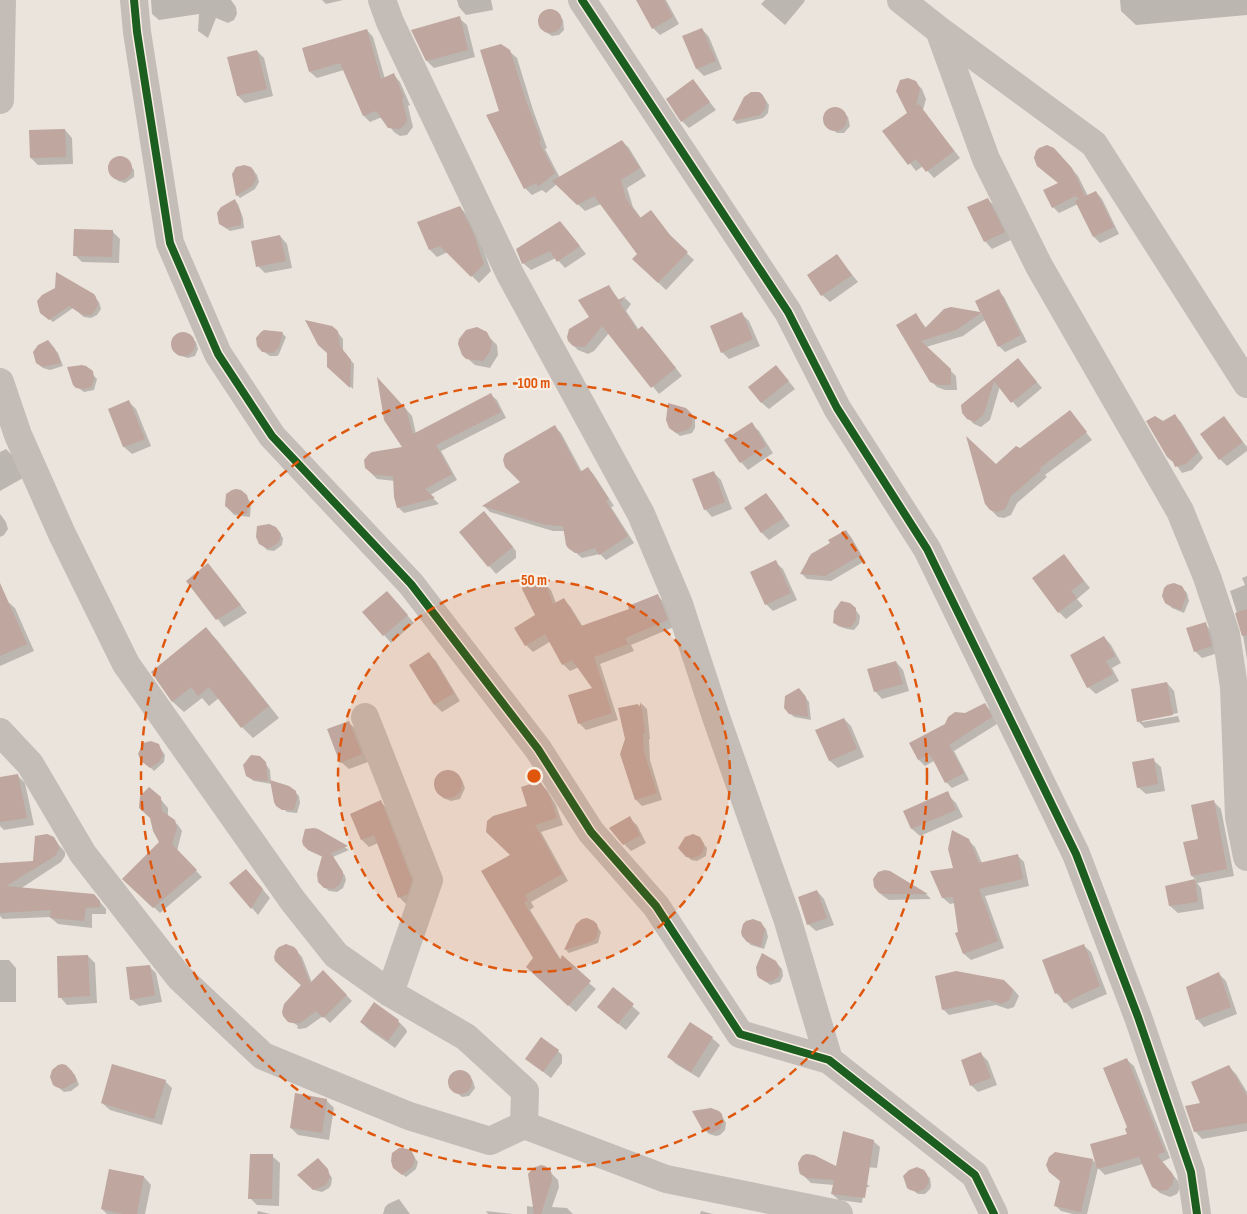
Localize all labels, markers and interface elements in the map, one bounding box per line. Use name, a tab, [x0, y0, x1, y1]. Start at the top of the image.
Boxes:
text: 100 m	[518, 374, 550, 393]
text: 50 m	[521, 571, 547, 590]
centre of rings	[525, 767, 543, 785]

